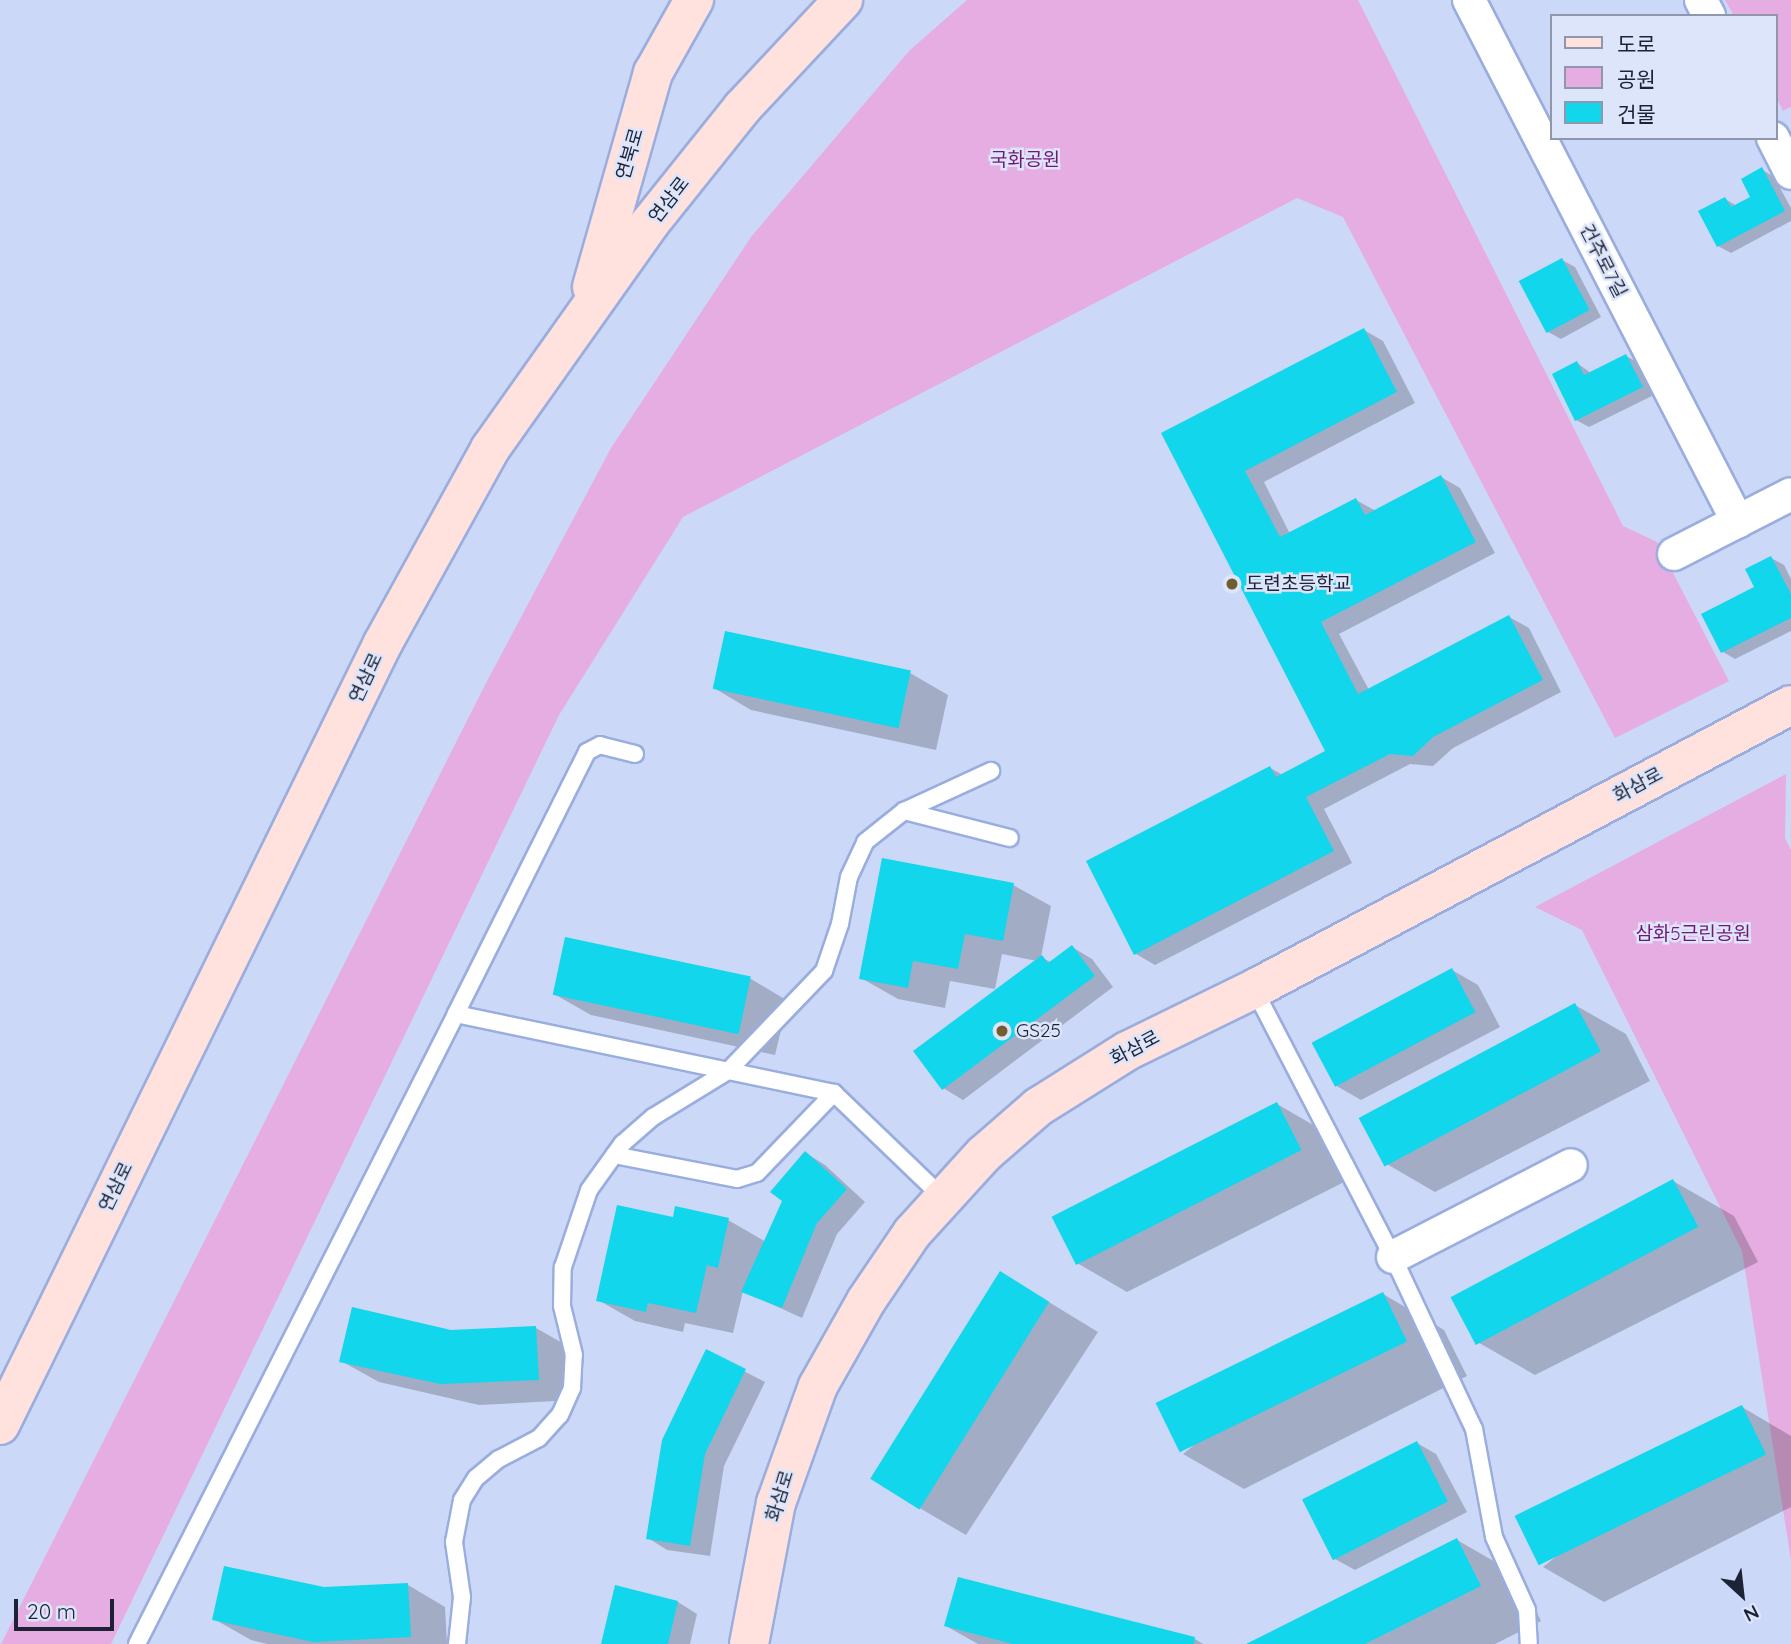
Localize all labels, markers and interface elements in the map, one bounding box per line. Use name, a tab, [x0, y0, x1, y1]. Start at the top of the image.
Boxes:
legend	[1550, 14, 1777, 140]
text: 도로	[1617, 31, 1656, 57]
text: 공원	[1617, 66, 1656, 92]
text: 건물	[1617, 101, 1656, 127]
street label: 연북로	[612, 126, 648, 182]
park label: 국화공원	[990, 149, 1060, 171]
street label: 연삼로	[644, 172, 694, 228]
street label: 건주로7길	[1575, 220, 1631, 302]
place label: 도련초등학교	[1246, 573, 1351, 595]
marker: 도련초등학교	[1224, 576, 1240, 592]
street label: 연삼로	[345, 649, 387, 707]
street label: 화삼로	[1609, 763, 1667, 807]
park label: 삼화5근린공원	[1635, 923, 1751, 945]
place label: GS25	[1016, 1020, 1061, 1042]
marker: GS25	[994, 1023, 1010, 1039]
street label: 화삼로	[1106, 1026, 1164, 1070]
street label: 연삼로	[94, 1158, 138, 1216]
street label: 화삼로	[761, 1468, 799, 1524]
north arrow	[1707, 1560, 1777, 1630]
scale bar	[18, 1584, 117, 1628]
text: 20 m	[27, 1598, 76, 1624]
text: N	[1740, 1600, 1763, 1628]

